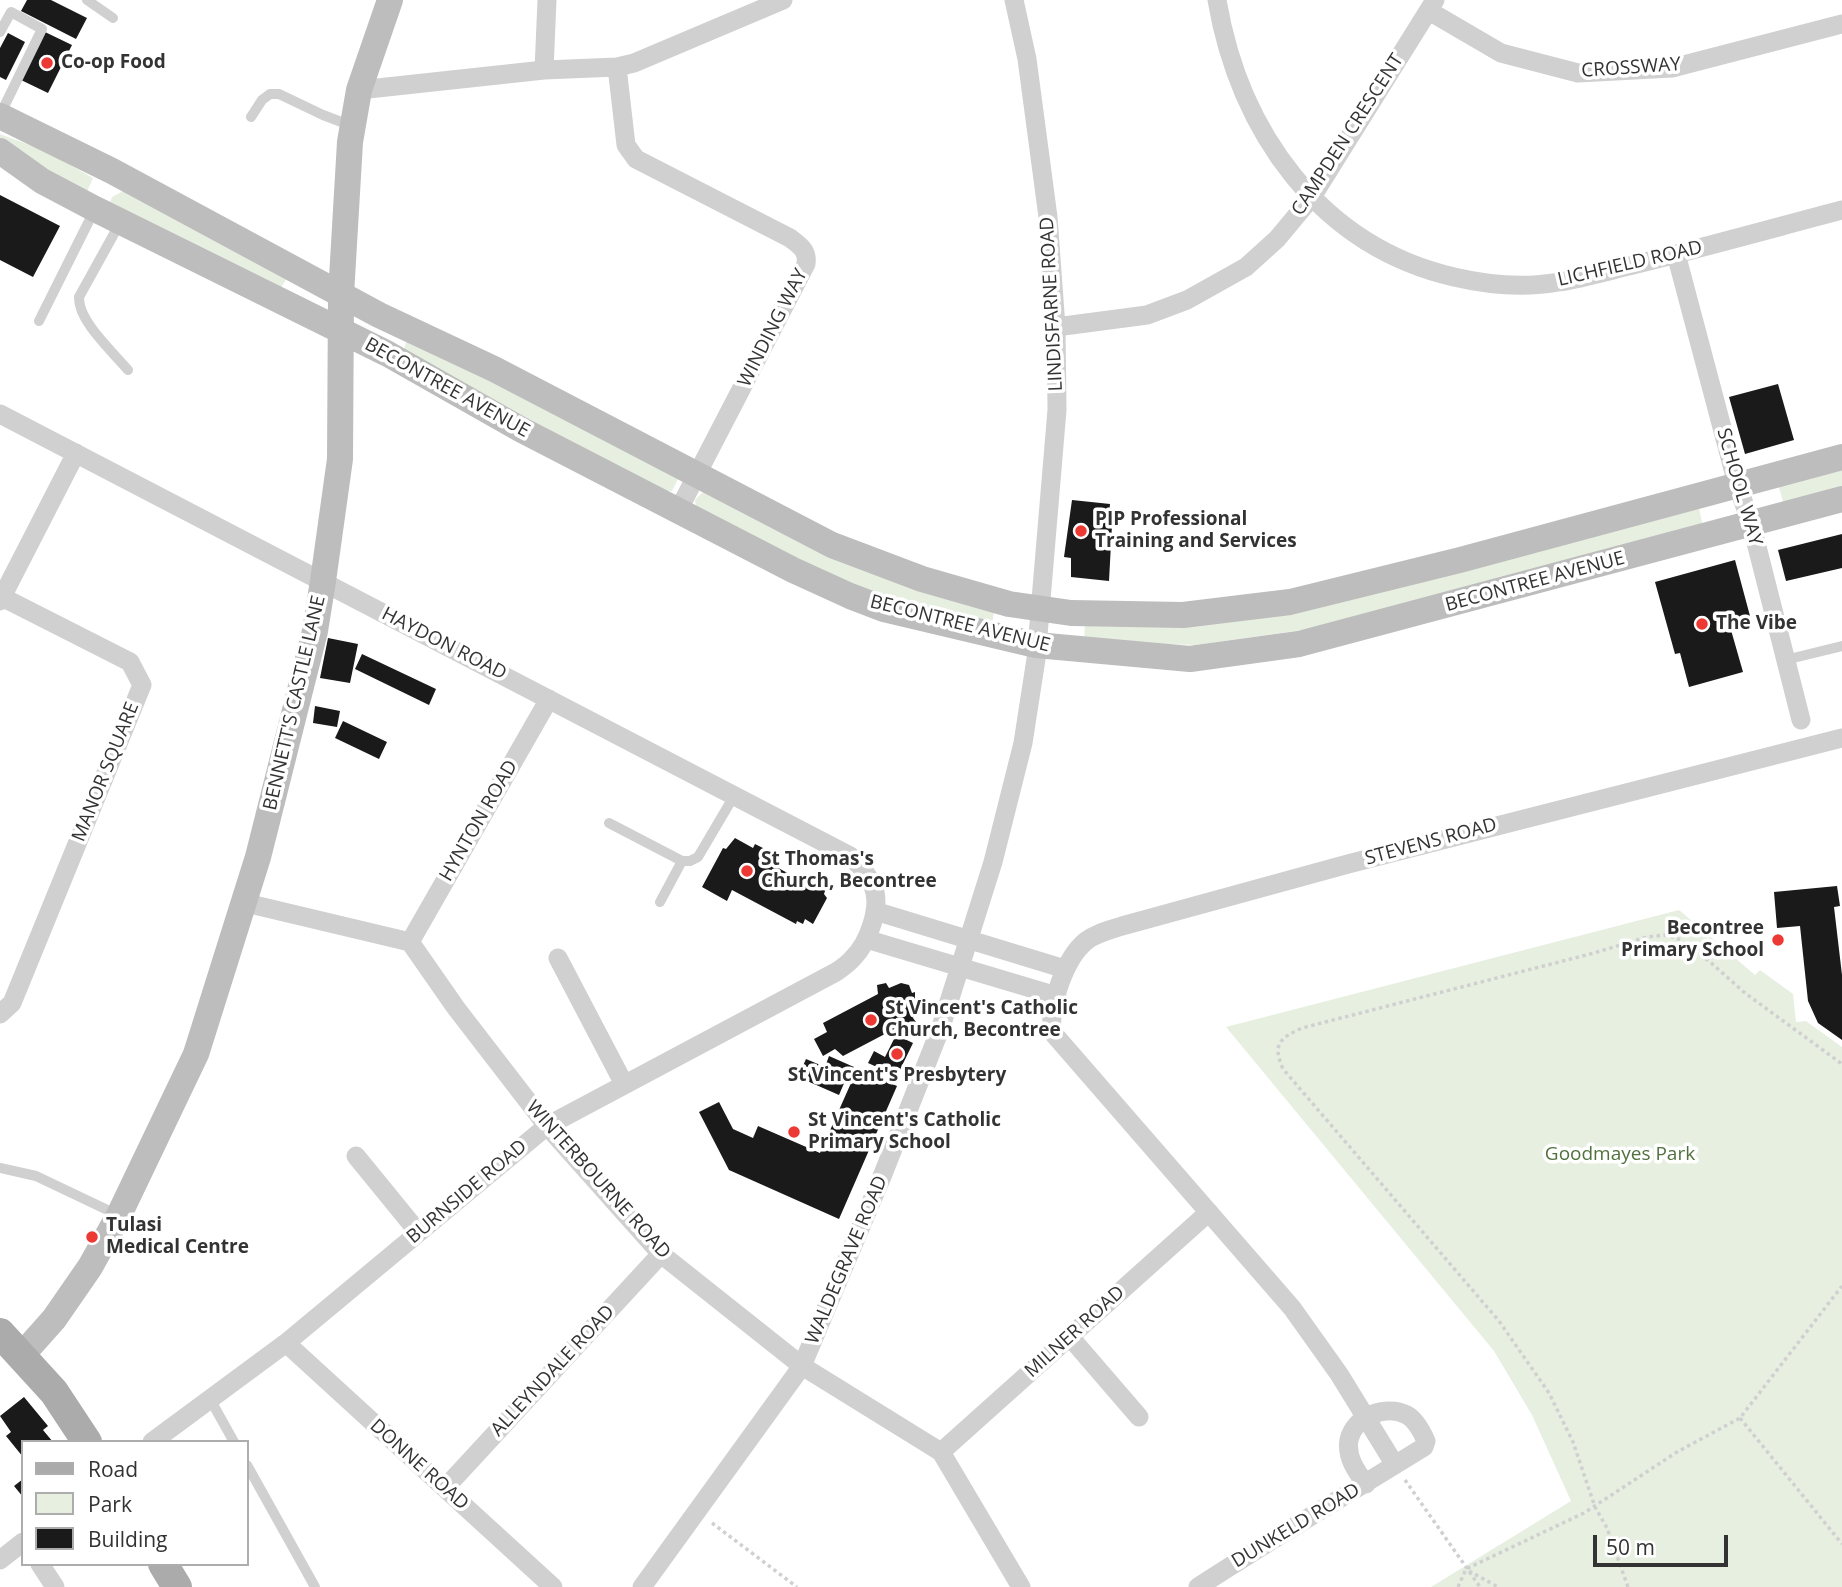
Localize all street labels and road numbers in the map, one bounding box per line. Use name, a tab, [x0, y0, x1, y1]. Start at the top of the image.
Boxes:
street label: CAMPDEN CRESCENT	[1287, 50, 1409, 220]
street label: CROSSWAY	[1581, 53, 1681, 83]
street label: LINDISFARNE ROAD	[1036, 216, 1068, 392]
street label: LICHFIELD ROAD	[1555, 236, 1705, 292]
street label: WINDING WAY	[733, 265, 813, 391]
street label: BECONTREE AVENUE	[361, 333, 533, 443]
street label: SCHOOL WAY	[1711, 426, 1767, 548]
street label: BECONTREE AVENUE	[1443, 547, 1627, 617]
street label: BECONTREE AVENUE	[868, 591, 1052, 657]
street label: BENNETT'S CASTLE LANE	[259, 593, 331, 813]
street label: HAYDON ROAD	[378, 603, 510, 685]
street label: MANOR SQUARE	[68, 699, 144, 845]
street label: HYNTON ROAD	[435, 757, 523, 885]
street label: STEVENS ROAD	[1363, 813, 1499, 871]
street label: WINTERBOURNE ROAD	[521, 1096, 675, 1264]
street label: BURNSIDE ROAD	[402, 1135, 532, 1249]
street label: WALDEGRAVE ROAD	[801, 1172, 893, 1348]
street label: MILNER ROAD	[1021, 1281, 1129, 1383]
street label: ALLEYNDALE ROAD	[486, 1301, 620, 1441]
street label: DONNE ROAD	[365, 1415, 473, 1515]
street label: DUNKELD ROAD	[1228, 1479, 1364, 1573]

